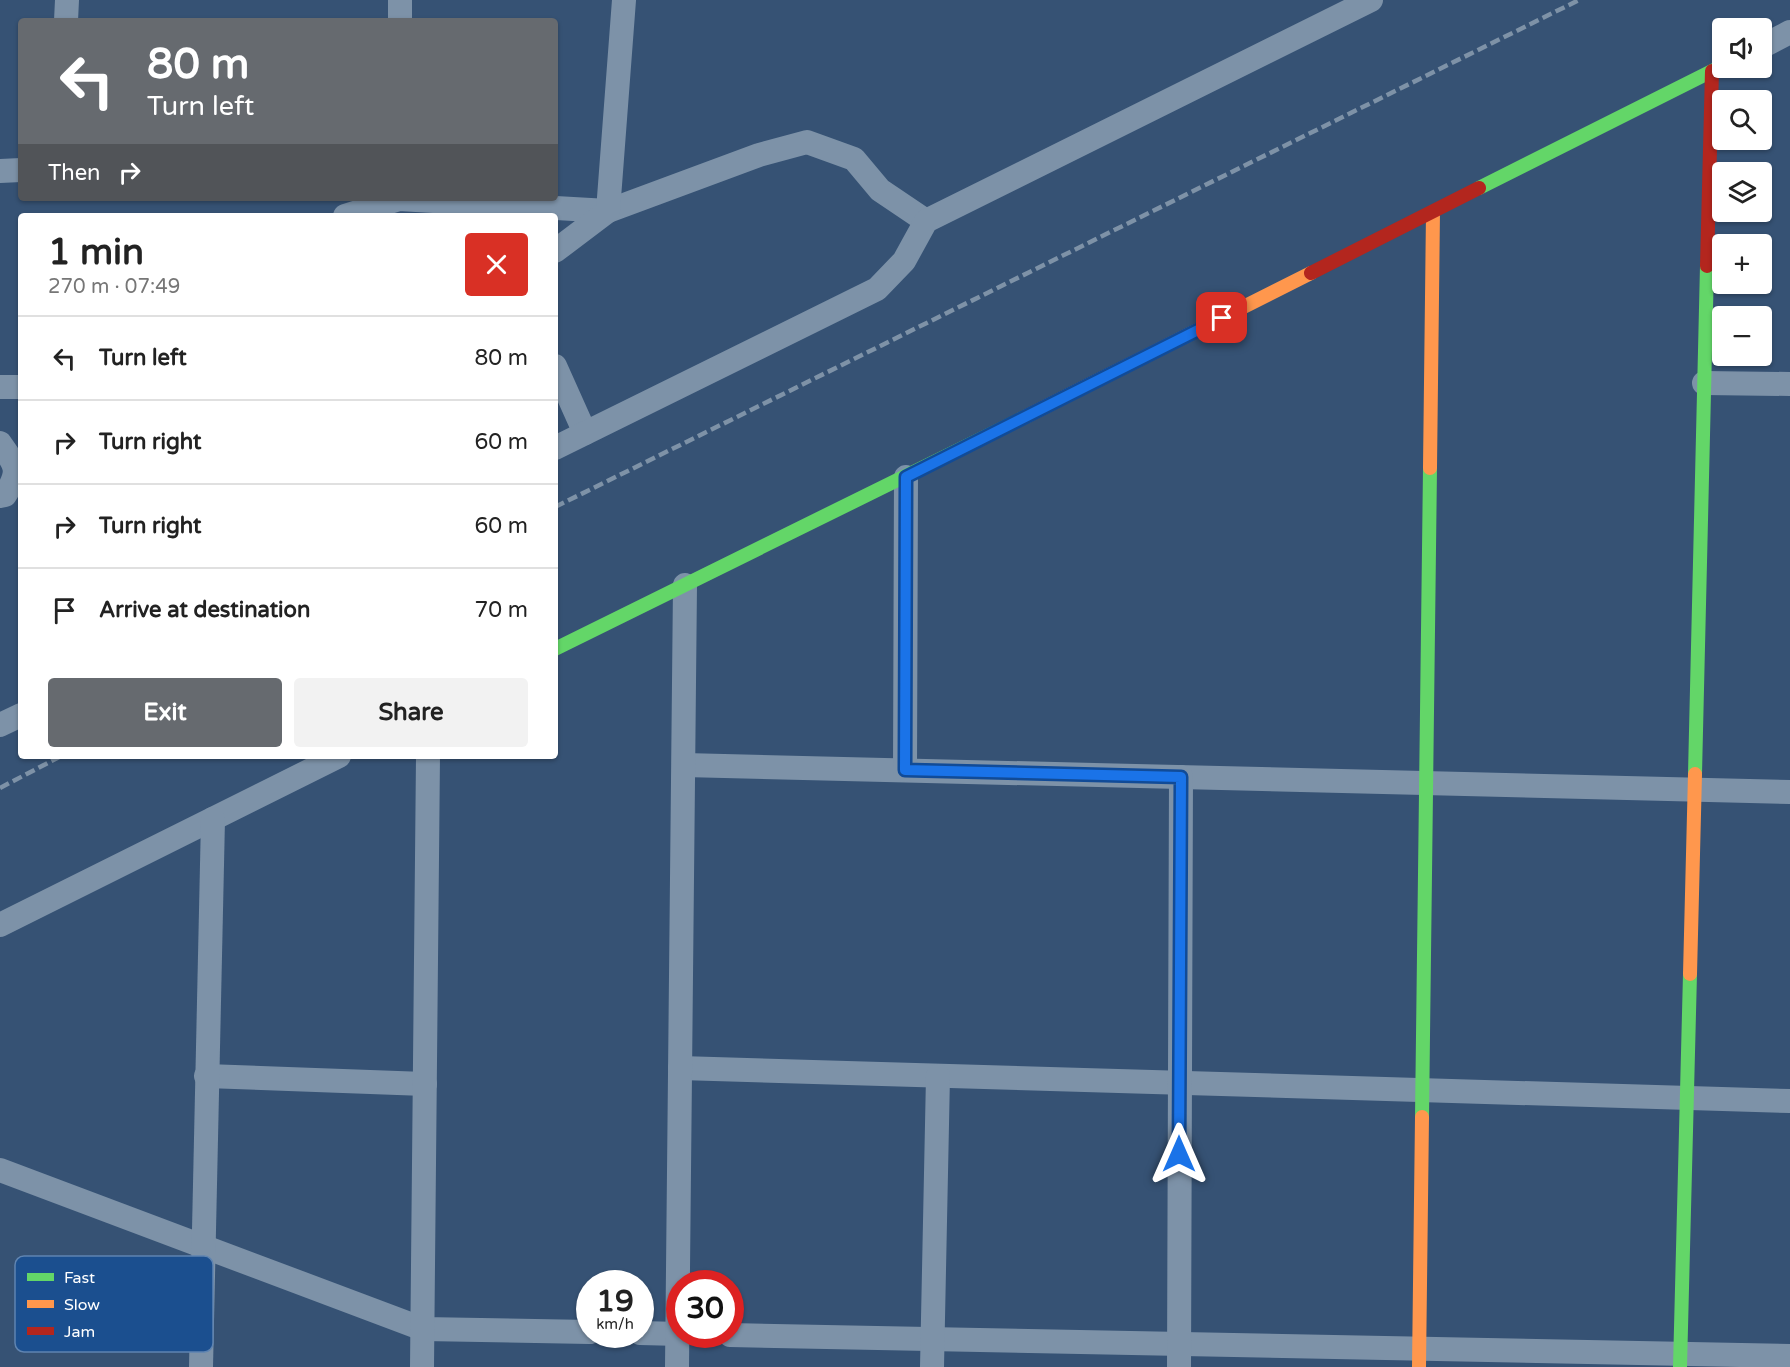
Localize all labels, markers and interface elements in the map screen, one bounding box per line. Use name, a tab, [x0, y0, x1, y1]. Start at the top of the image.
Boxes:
map controls	[1712, 18, 1772, 366]
button: sound	[1712, 18, 1772, 78]
text: 80 m	[147, 39, 249, 90]
icon: left	[48, 42, 126, 120]
text: Turn left	[147, 90, 254, 123]
button: search	[1712, 90, 1772, 150]
icon: right	[113, 156, 146, 189]
text: Then	[48, 160, 101, 186]
button: layers	[1712, 162, 1772, 222]
text: 1 min	[48, 231, 144, 274]
button: close	[465, 233, 528, 296]
button: +	[1712, 234, 1772, 294]
text: 270 m · 07:49	[48, 275, 180, 299]
pin	[1196, 292, 1247, 343]
icon: arrive	[1205, 301, 1238, 334]
button: −	[1712, 306, 1772, 366]
icon: left	[48, 342, 81, 375]
text: Turn left	[99, 345, 187, 371]
text: 80 m	[474, 345, 528, 371]
icon: right	[48, 426, 81, 459]
text: Turn right	[99, 429, 201, 455]
text: 60 m	[474, 429, 528, 455]
icon: right	[48, 510, 81, 543]
text: Turn right	[99, 513, 201, 539]
text: 60 m	[474, 513, 528, 539]
icon: arrive	[48, 594, 81, 627]
text: Arrive at destination	[99, 597, 310, 623]
text: 70 m	[474, 597, 528, 623]
button: Exit	[48, 678, 282, 747]
button: Share	[294, 678, 528, 747]
position arrow	[1147, 1122, 1211, 1186]
legend	[15, 1256, 213, 1352]
text: Fast	[64, 1268, 95, 1288]
speed limit sign: 30	[666, 1270, 744, 1348]
text: 19	[596, 1283, 634, 1320]
text: Slow	[64, 1295, 100, 1315]
text: km/h	[596, 1315, 634, 1333]
text: Jam	[64, 1322, 95, 1342]

